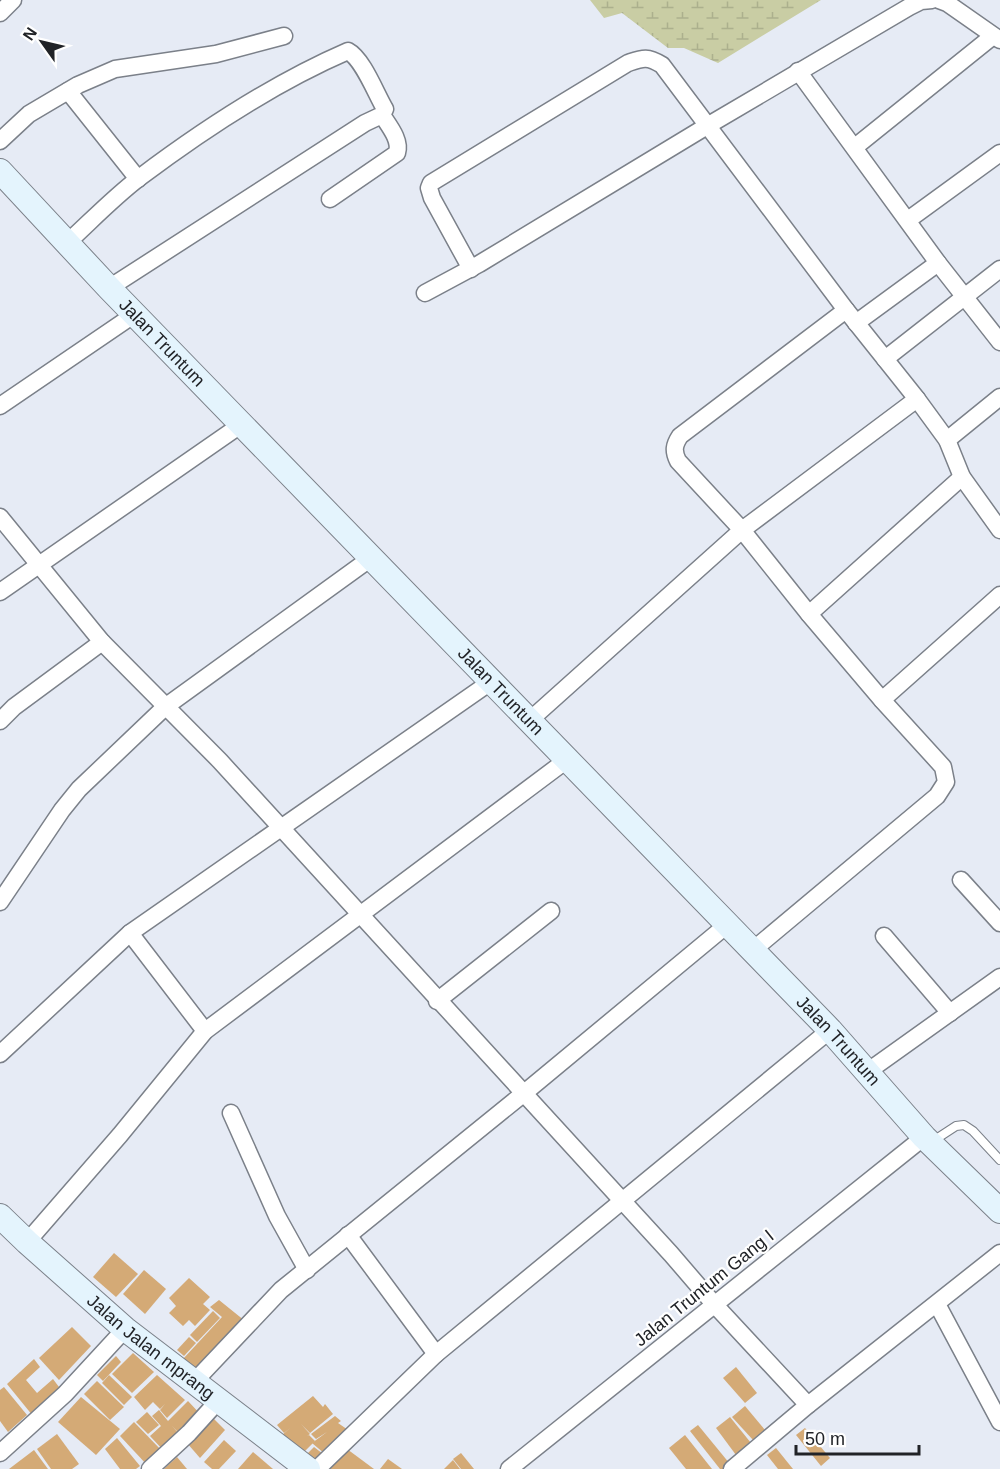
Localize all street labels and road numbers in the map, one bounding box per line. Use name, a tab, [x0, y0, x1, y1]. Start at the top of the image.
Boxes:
street label: Jalan Truntum	[115, 295, 209, 390]
street label: Jalan Truntum	[454, 643, 548, 739]
street label: Jalan Truntum	[792, 992, 884, 1090]
street label: Jalan Truntum Gang I	[630, 1226, 778, 1350]
street label: Jalan Jalan mprang	[83, 1290, 218, 1404]

